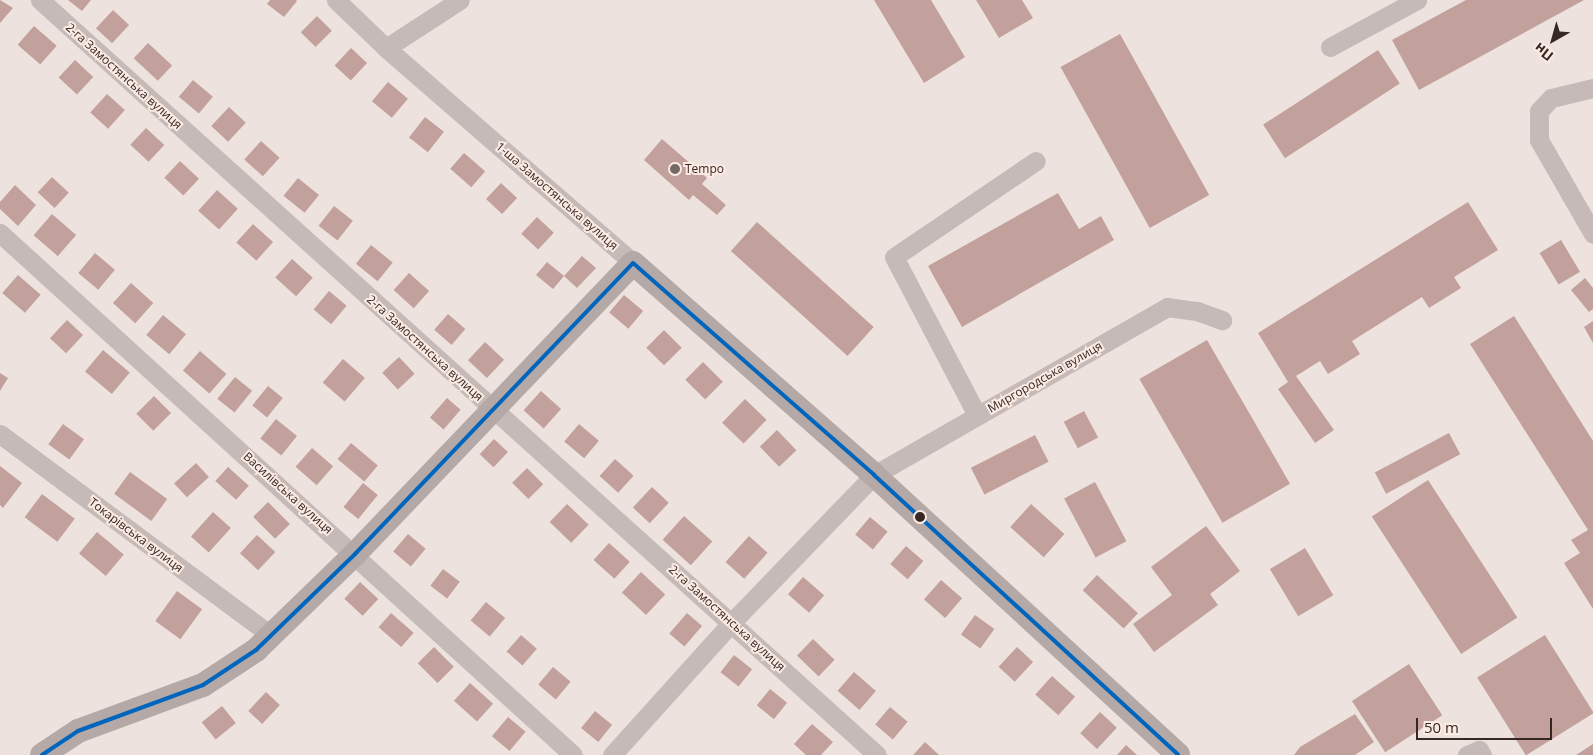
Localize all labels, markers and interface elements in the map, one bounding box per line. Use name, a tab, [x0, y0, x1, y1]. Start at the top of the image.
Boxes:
north arrow	[1528, 15, 1578, 65]
street label: 2-га Замостянська вулиця	[63, 20, 185, 132]
text: Пн	[1530, 39, 1557, 66]
street label: 1-ша Замостянська вулиця	[493, 139, 621, 253]
place label: Tempo	[685, 162, 724, 176]
marker: Tempo	[669, 163, 681, 175]
street label: 2-га Замостянська вулиця	[364, 292, 486, 404]
street label: Миргородська вулиця	[985, 338, 1105, 416]
street label: Василівська вулиця	[240, 449, 336, 537]
street label: Токарівська вулиця	[86, 495, 186, 575]
unlabelled marker	[915, 512, 925, 522]
street label: 2-га Замостянська вулиця	[666, 562, 788, 674]
scale bar	[1418, 708, 1554, 740]
text: 50 m	[1424, 717, 1459, 737]

